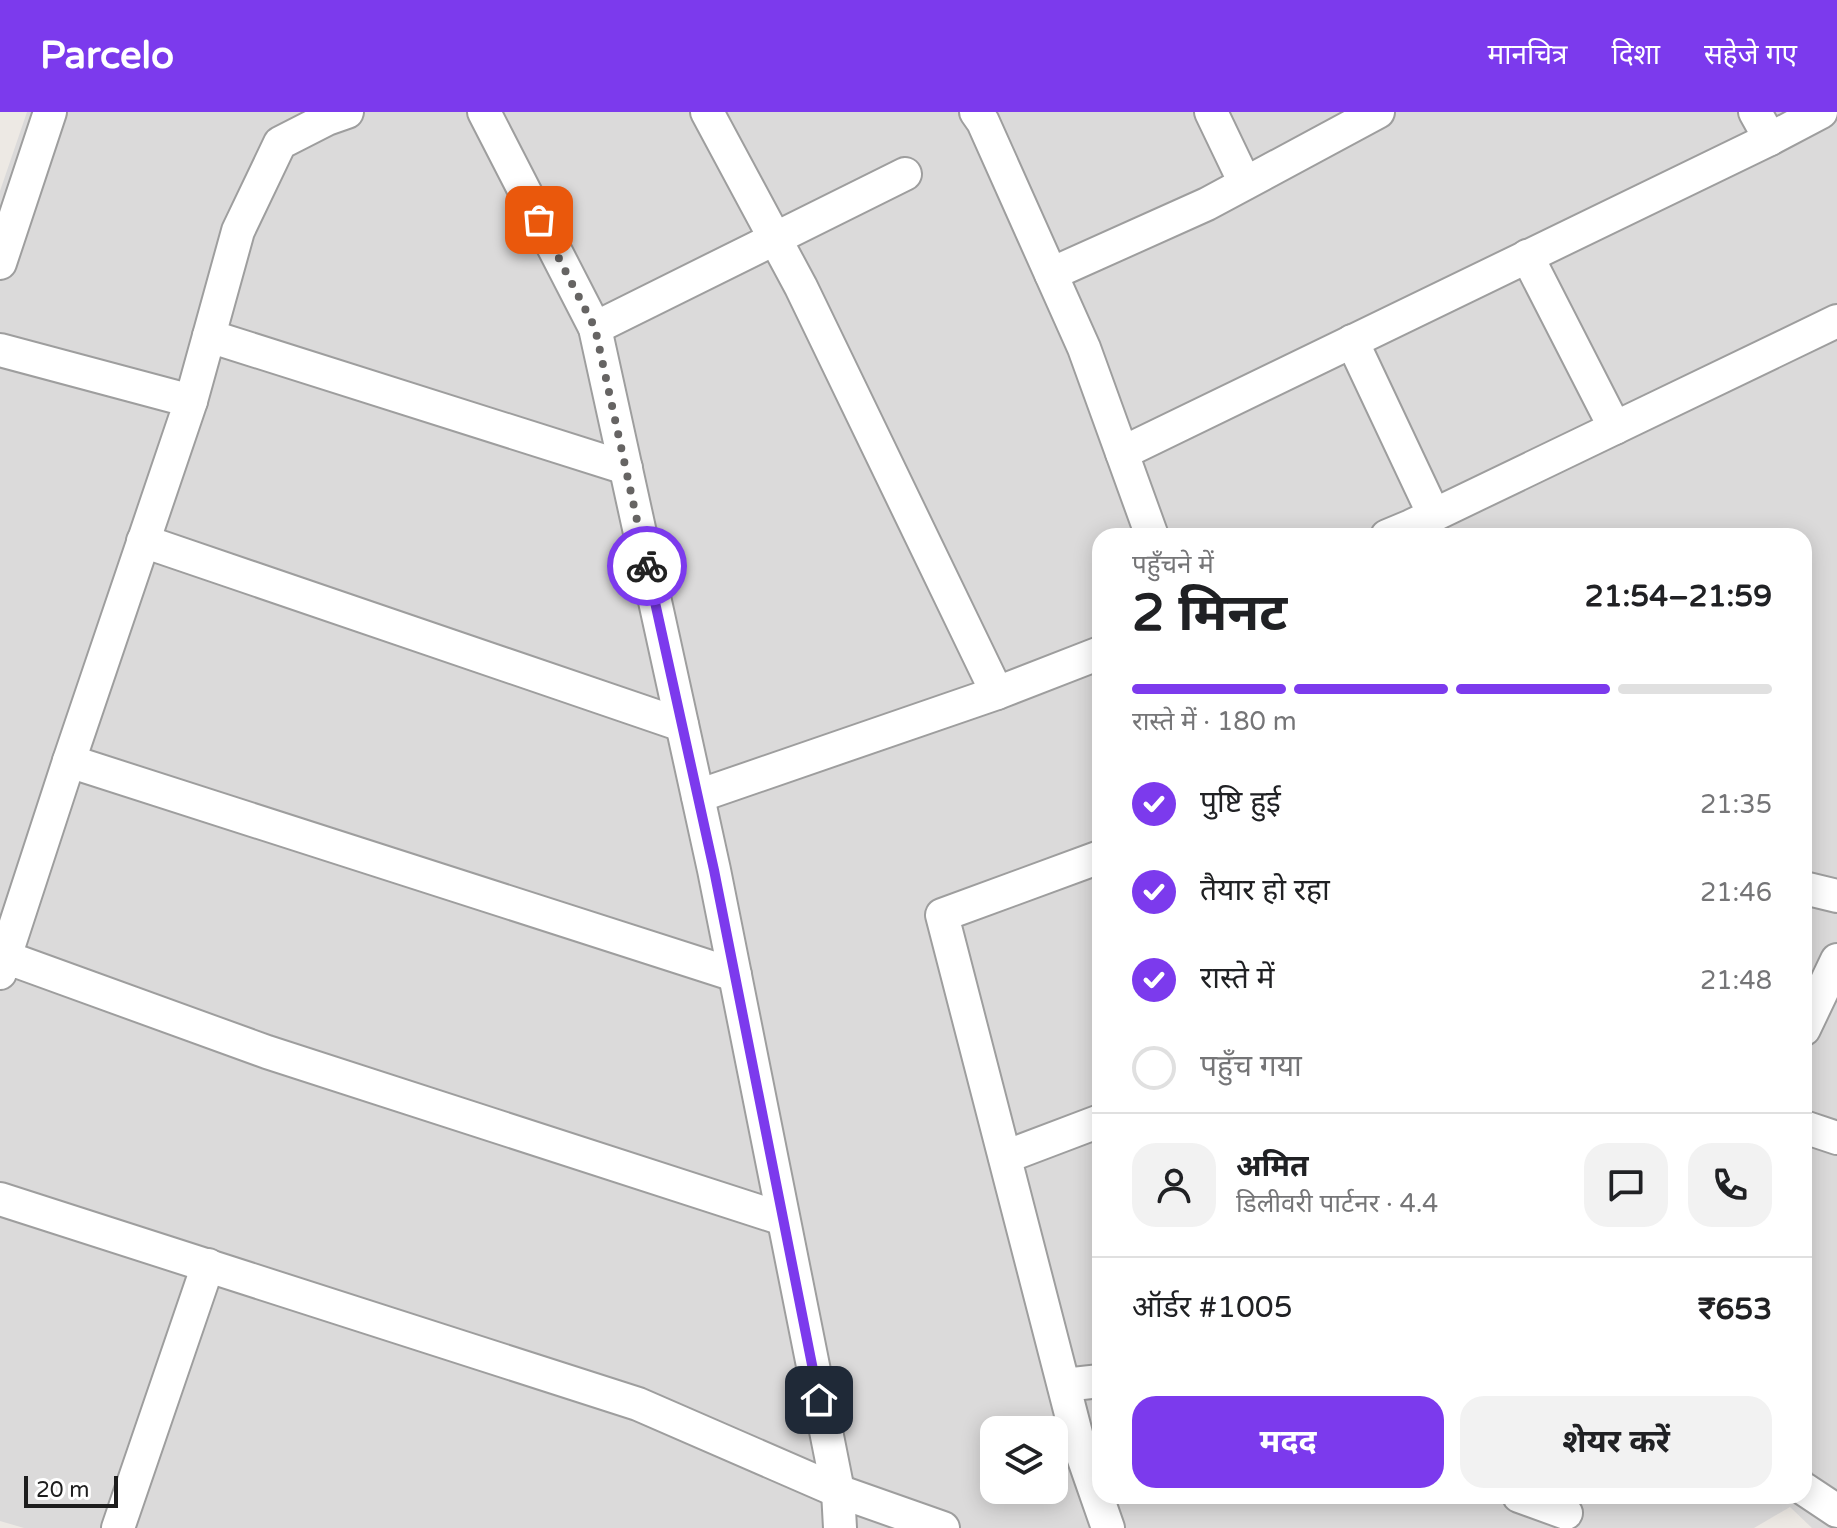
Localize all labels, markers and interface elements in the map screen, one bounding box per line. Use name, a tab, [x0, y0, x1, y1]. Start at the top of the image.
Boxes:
text: Parcelo	[40, 33, 174, 79]
text: मानचित्र	[1487, 38, 1567, 72]
text: दिशा	[1611, 38, 1660, 72]
text: सहेजे गए	[1704, 38, 1797, 72]
pin	[505, 186, 573, 254]
icon: bag	[517, 198, 561, 242]
courier	[607, 526, 687, 606]
icon: bike	[625, 544, 669, 588]
text: पहुँचने में	[1132, 549, 1214, 580]
text: 21:54–21:59	[1585, 578, 1772, 615]
text: 2 मिनट	[1132, 582, 1287, 645]
text: रास्ते में · 180 m	[1132, 706, 1297, 737]
icon: check	[1132, 782, 1176, 826]
text: पुष्टि हुई	[1200, 784, 1281, 821]
text: 21:35	[1700, 789, 1772, 820]
icon: check	[1132, 870, 1176, 914]
text: तैयार हो रहा	[1200, 872, 1330, 909]
text: 21:46	[1700, 877, 1772, 908]
icon: check	[1132, 958, 1176, 1002]
text: रास्ते में	[1200, 960, 1275, 997]
text: 21:48	[1700, 965, 1772, 996]
text: पहुँच गया	[1200, 1048, 1302, 1085]
button: person	[1132, 1143, 1216, 1227]
button: chat	[1584, 1143, 1668, 1227]
button: phone	[1688, 1143, 1772, 1227]
text: अमित	[1236, 1148, 1309, 1185]
text: डिलीवरी पार्टनर · 4.4	[1236, 1188, 1438, 1219]
text: ऑर्डर #1005	[1132, 1289, 1293, 1326]
text: ₹653	[1698, 1291, 1772, 1328]
pin	[785, 1366, 853, 1434]
icon: home	[797, 1378, 841, 1422]
button: मदद	[1132, 1396, 1444, 1488]
button: शेयर करें	[1460, 1396, 1772, 1488]
map controls	[980, 1416, 1068, 1504]
button: layers	[980, 1416, 1068, 1504]
scale bar	[24, 1472, 118, 1508]
text: 20 m	[36, 1477, 90, 1503]

